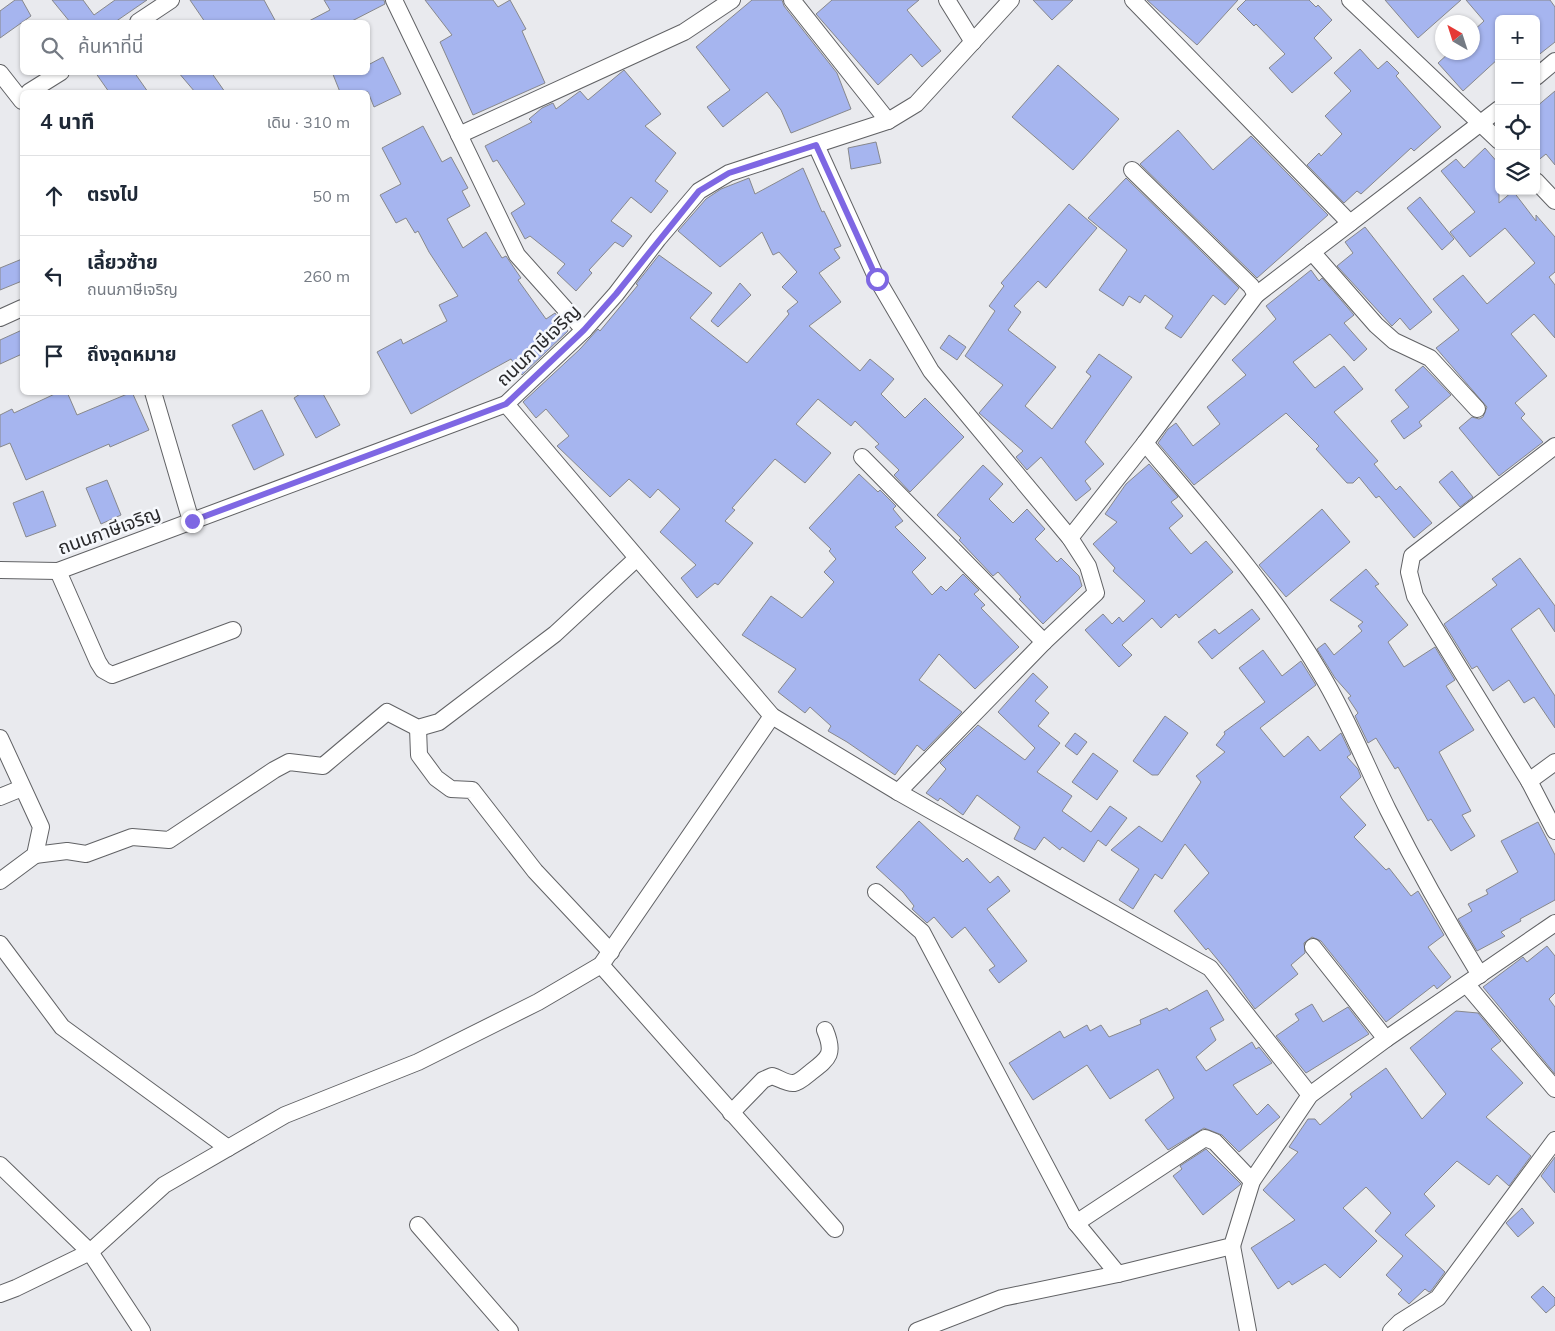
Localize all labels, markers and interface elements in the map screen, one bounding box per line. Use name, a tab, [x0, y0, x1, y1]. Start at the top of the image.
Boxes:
north arrow	[1435, 15, 1480, 60]
map controls	[1495, 15, 1540, 195]
button: +	[1495, 15, 1540, 60]
search box	[20, 20, 370, 75]
icon: search	[38, 34, 66, 62]
text: ค้นหาที่นี่	[78, 34, 143, 58]
button: −	[1495, 60, 1540, 105]
button: locate	[1495, 105, 1540, 150]
text: 4 นาที	[40, 108, 95, 134]
text: เดิน · 310 m	[267, 112, 350, 132]
button: layers	[1495, 150, 1540, 195]
icon: ahead	[40, 182, 68, 210]
text: ตรงไป	[87, 182, 139, 206]
text: 50 m	[313, 186, 350, 206]
text: เลี้ยวซ้าย	[87, 250, 158, 274]
icon: left	[40, 262, 68, 290]
text: 260 m	[303, 266, 350, 286]
route start	[866, 268, 889, 291]
text: ถนนภาษีเจริญ	[87, 279, 178, 299]
street label: ถนนภาษีเจริญ	[491, 299, 585, 391]
icon: arrive	[40, 342, 68, 370]
text: ถึงจุดหมาย	[87, 342, 177, 366]
street label: ถนนภาษีเจริญ	[54, 500, 164, 560]
route end	[181, 510, 204, 533]

